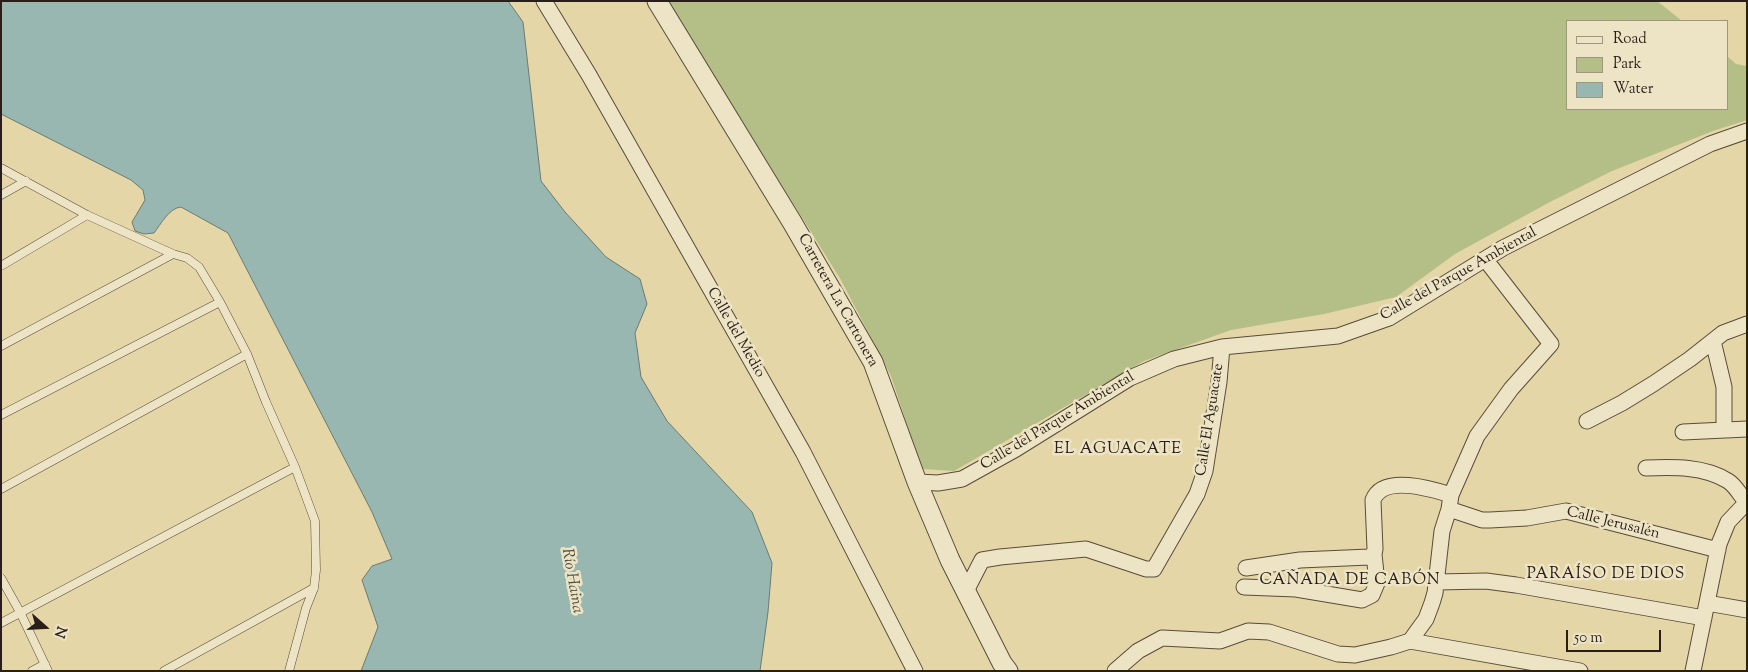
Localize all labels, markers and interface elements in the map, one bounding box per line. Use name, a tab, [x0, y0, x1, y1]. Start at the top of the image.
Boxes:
legend	[1566, 20, 1728, 110]
text: Road	[1613, 29, 1647, 50]
text: Park	[1613, 54, 1642, 75]
text: Water	[1613, 79, 1653, 100]
street label: Calle del Parque Ambiental	[1378, 224, 1540, 326]
street label: Carretera La Cartonera	[793, 231, 881, 371]
street label: Calle del Medio	[702, 285, 768, 381]
street label: Calle El Aguacate	[1193, 362, 1229, 478]
street label: Calle del Parque Ambiental	[978, 369, 1138, 475]
district label: EL AGUACATE	[1053, 440, 1183, 460]
street label: Calle Jerusalén	[1564, 504, 1662, 544]
water label: Río Haina	[556, 547, 586, 615]
district label: PARAÍSO DE DIOS	[1525, 565, 1687, 585]
district label: CAÑADA DE CABÓN	[1258, 571, 1442, 591]
north arrow	[20, 602, 70, 652]
scale bar	[1568, 620, 1663, 652]
text: N	[48, 623, 70, 640]
text: 50 m	[1574, 628, 1603, 649]

